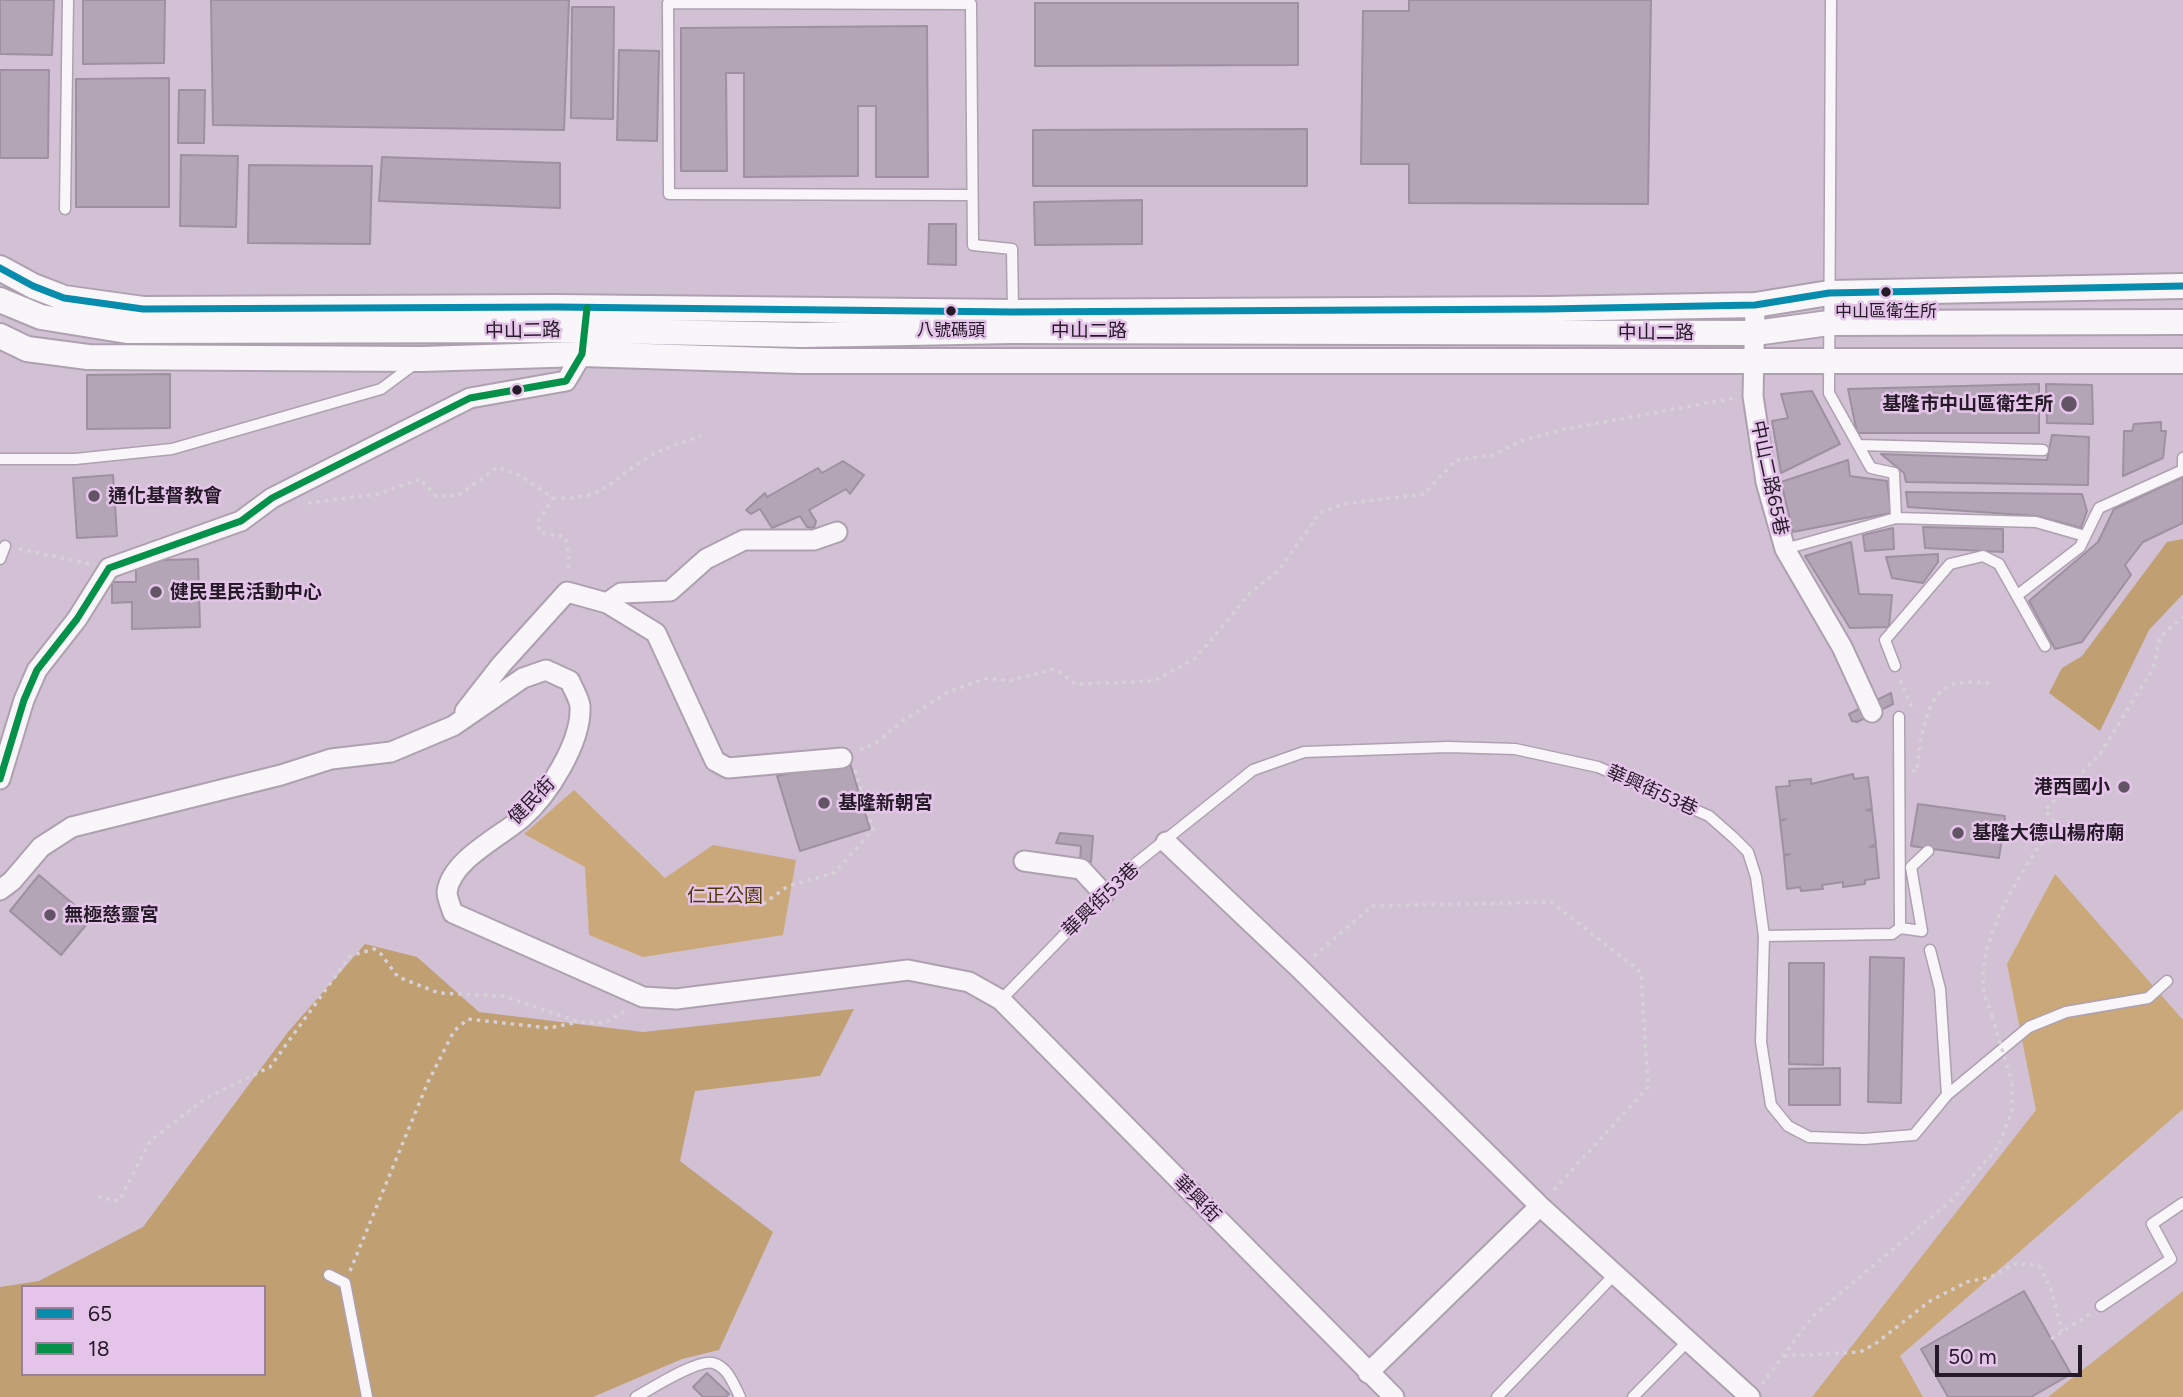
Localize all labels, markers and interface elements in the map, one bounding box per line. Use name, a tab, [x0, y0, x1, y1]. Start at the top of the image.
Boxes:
marker: 中山區衛生所	[1879, 285, 1893, 299]
place label: 中山區衛生所	[1835, 302, 1937, 322]
marker: 八號碼頭	[944, 304, 958, 318]
street label: 中山二路	[485, 319, 561, 343]
street label: 中山二路	[1051, 320, 1127, 342]
place label: 八號碼頭	[917, 321, 985, 341]
street label: 中山二路	[1618, 322, 1694, 344]
unlabelled marker	[510, 383, 524, 397]
place label: 基隆市中山區衛生所	[1882, 393, 2053, 415]
marker: 基隆市中山區衛生所	[2059, 394, 2079, 414]
street label: 中山二路65巷	[1746, 419, 1792, 537]
place label: 通化基督教會	[108, 485, 222, 507]
marker: 通化基督教會	[86, 488, 102, 504]
place label: 健民里民活動中心	[170, 581, 322, 603]
marker: 健民里民活動中心	[148, 584, 164, 600]
street label: 華興街53巷	[1603, 761, 1701, 821]
street label: 健民街	[504, 773, 560, 829]
place label: 港西國小	[2034, 776, 2110, 798]
marker: 港西國小	[2116, 779, 2132, 795]
place label: 基隆新朝宮	[838, 792, 933, 814]
marker: 基隆新朝宮	[816, 795, 832, 811]
place label: 基隆大德山楊府廟	[1972, 822, 2124, 844]
marker: 基隆大德山楊府廟	[1950, 825, 1966, 841]
street label: 華興街53巷	[1058, 858, 1144, 942]
park label: 仁正公園	[687, 885, 763, 907]
place label: 無極慈靈宮	[64, 904, 159, 926]
marker: 無極慈靈宮	[42, 907, 58, 923]
street label: 華興街	[1169, 1171, 1225, 1227]
legend	[21, 1285, 266, 1376]
text: 65	[88, 1301, 112, 1326]
scale bar	[1938, 1330, 2085, 1374]
text: 18	[88, 1336, 110, 1361]
text: 50 m	[1948, 1344, 1997, 1369]

